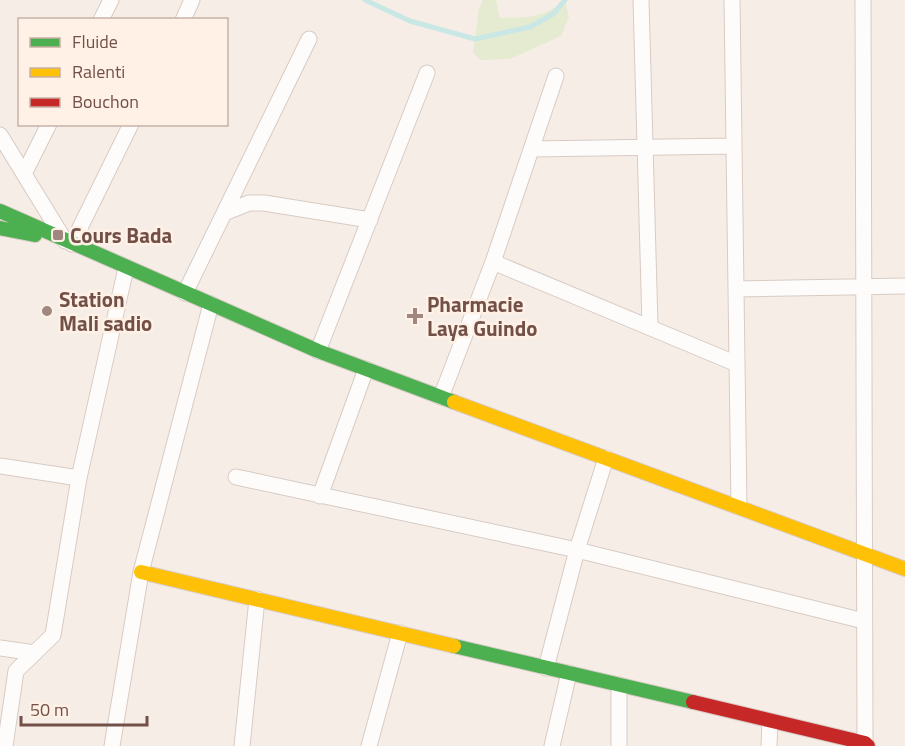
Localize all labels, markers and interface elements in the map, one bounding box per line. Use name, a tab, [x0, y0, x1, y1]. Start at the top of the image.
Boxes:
legend	[18, 18, 228, 126]
text: Fluide	[72, 28, 118, 55]
text: Ralenti	[72, 58, 125, 85]
text: Bouchon	[72, 88, 139, 115]
place label: Cours Bada	[70, 219, 172, 251]
marker: Cours Bada	[51, 228, 65, 242]
place label: Station Mali sadio	[59, 283, 152, 339]
place label: Pharmacie Laya Guindo	[427, 288, 537, 344]
marker: Station Mali sadio	[40, 304, 54, 318]
marker: Pharmacie Laya Guindo	[408, 309, 422, 323]
scale bar	[21, 689, 147, 727]
text: 50 m	[30, 696, 69, 723]

